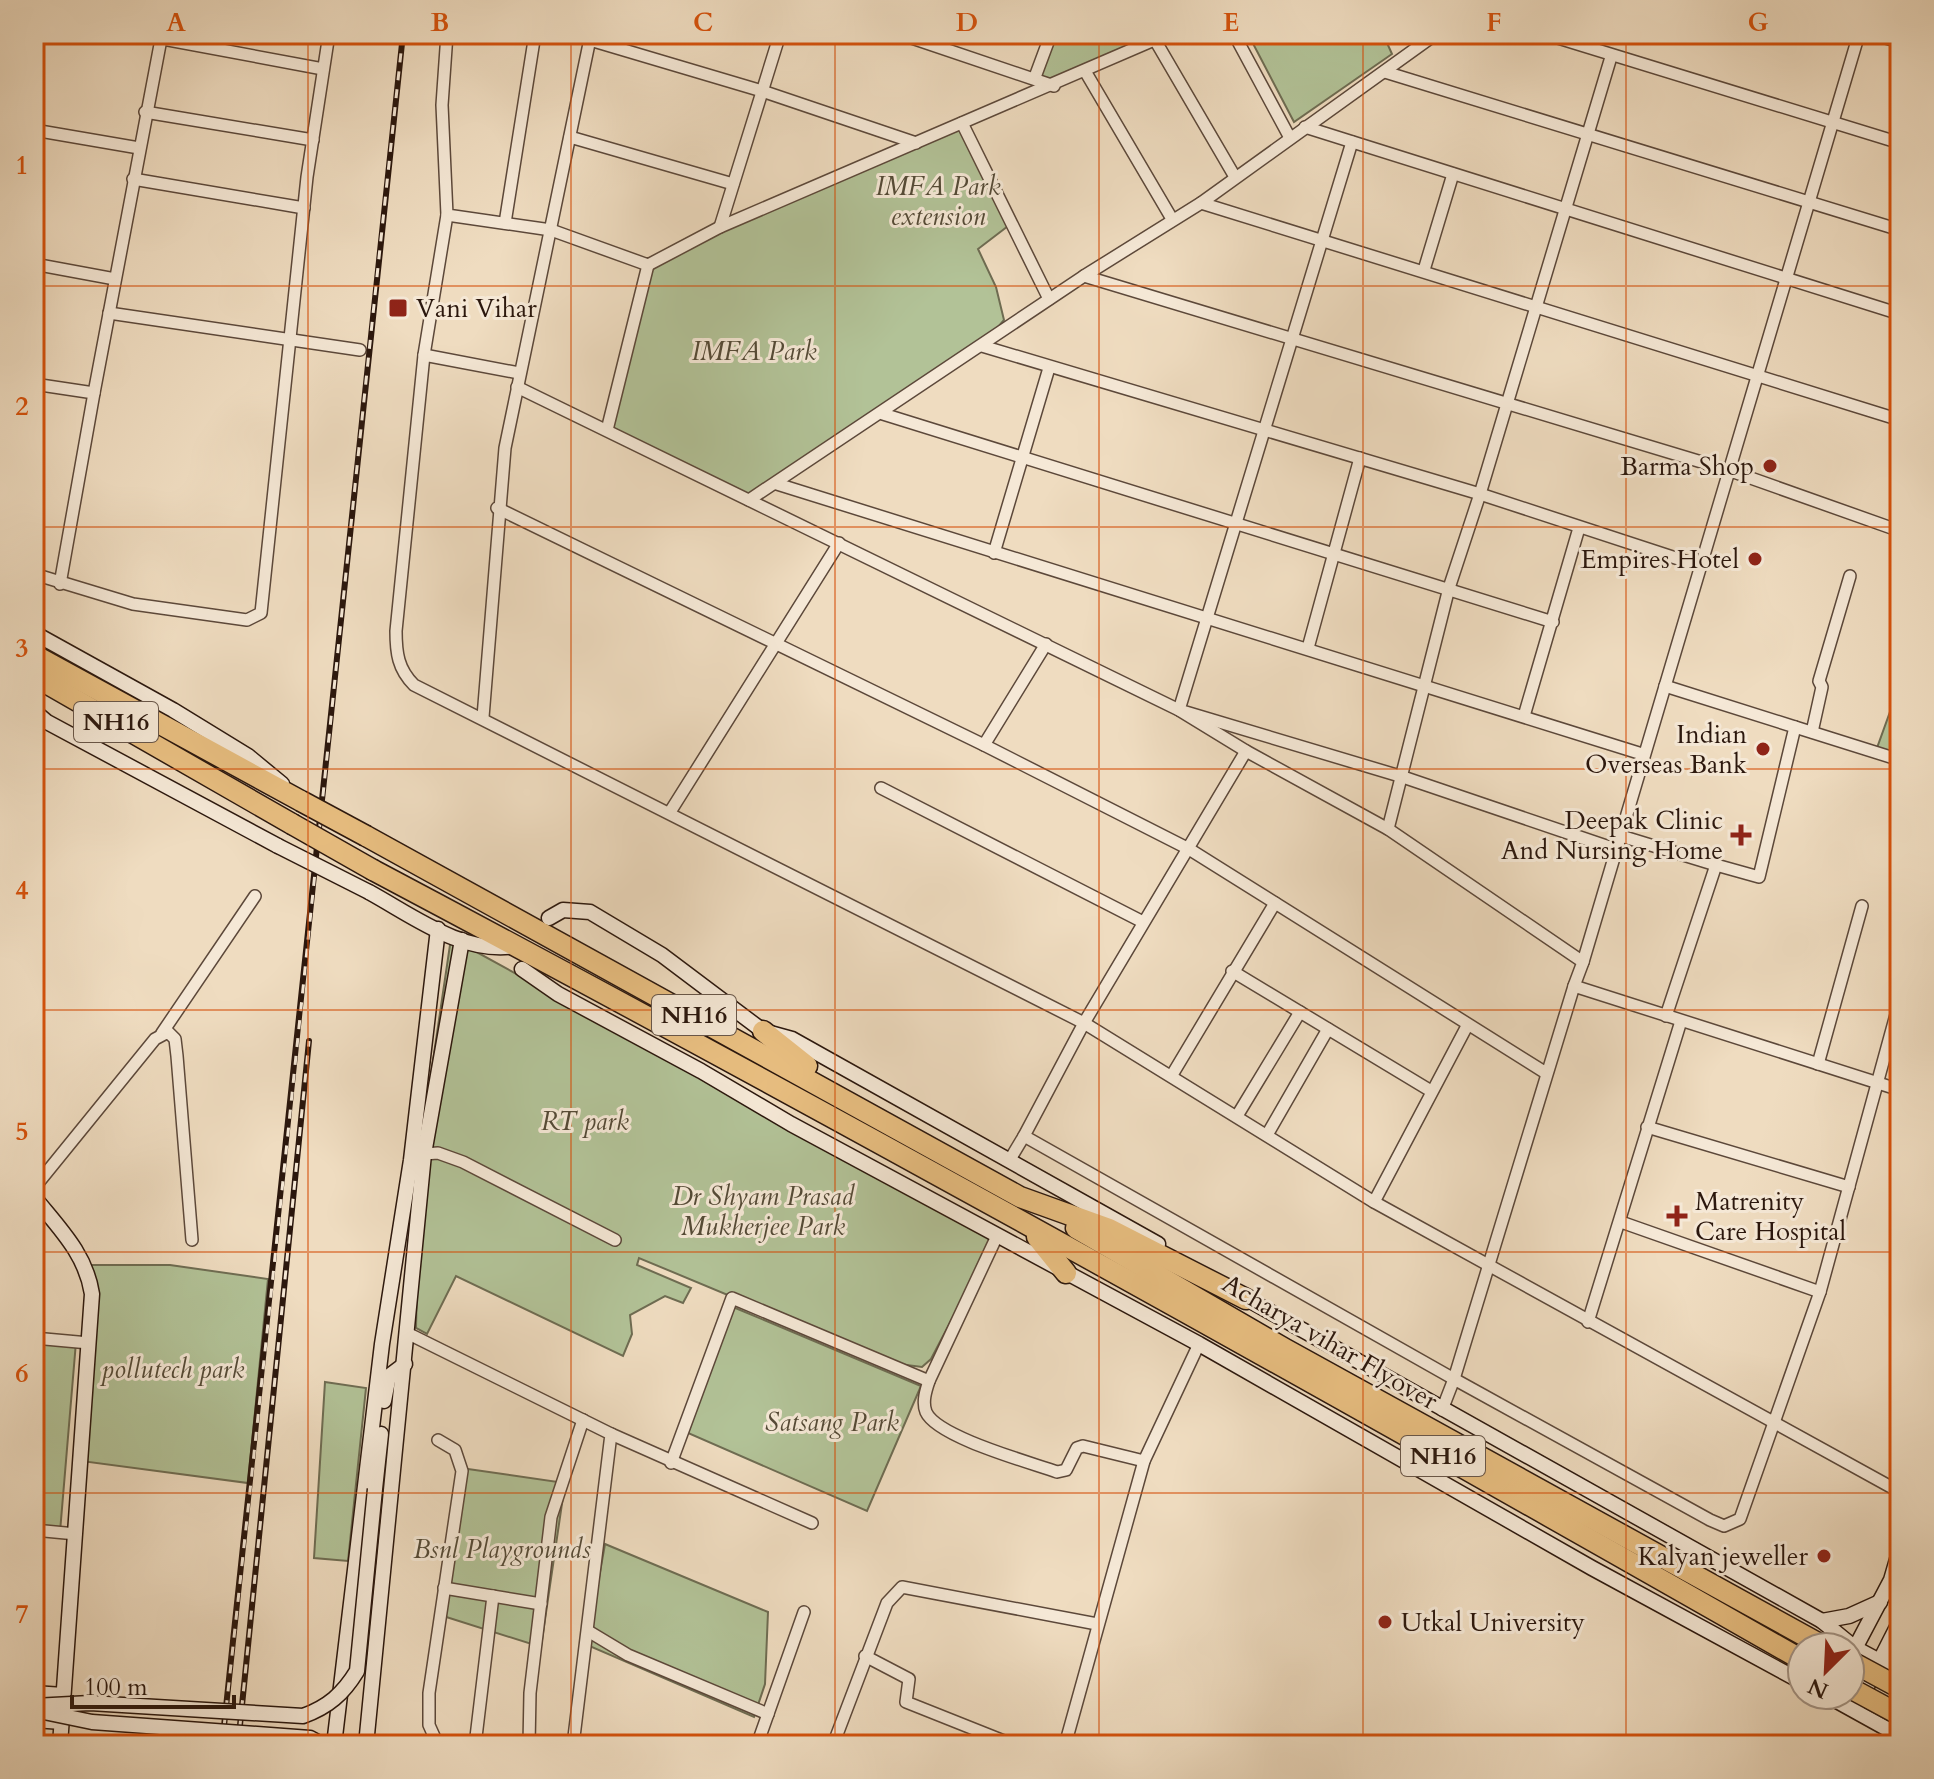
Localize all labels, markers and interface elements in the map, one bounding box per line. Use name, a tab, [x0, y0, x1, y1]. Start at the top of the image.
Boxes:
text: A	[166, 5, 186, 40]
text: B	[431, 5, 449, 40]
text: C	[693, 5, 713, 40]
text: D	[956, 5, 978, 40]
text: E	[1223, 5, 1239, 40]
text: F	[1486, 5, 1502, 40]
text: G	[1747, 5, 1769, 40]
text: 1	[15, 148, 29, 183]
park label: IMFA Park extension	[875, 169, 1001, 234]
place label: Vani Vihar	[416, 291, 537, 326]
marker: Vani Vihar	[387, 297, 409, 319]
park label: IMFA Park	[691, 334, 817, 369]
text: 2	[15, 389, 29, 424]
place label: Barma Shop	[1620, 449, 1754, 484]
marker: Barma Shop	[1761, 457, 1779, 475]
place label: Empires Hotel	[1580, 542, 1739, 577]
marker: Empires Hotel	[1746, 550, 1764, 568]
text: 3	[15, 631, 29, 666]
road number: NH16	[74, 702, 158, 742]
place label: Indian Overseas Bank	[1585, 717, 1747, 782]
marker: Indian Overseas Bank	[1754, 740, 1772, 758]
place label: Deepak Clinic And Nursing Home	[1501, 803, 1723, 868]
marker: Deepak Clinic And Nursing Home	[1730, 824, 1752, 846]
text: 4	[15, 873, 29, 908]
road number: NH16	[652, 995, 736, 1035]
park label: RT park	[541, 1104, 629, 1139]
text: 5	[15, 1114, 29, 1149]
park label: Dr Shyam Prasad Mukherjee Park	[672, 1179, 855, 1244]
place label: Matrenity Care Hospital	[1695, 1184, 1846, 1249]
marker: Matrenity Care Hospital	[1666, 1205, 1688, 1227]
street label: Acharya vihar Flyover	[1216, 1266, 1445, 1418]
park label: pollutech park	[100, 1352, 245, 1387]
text: 6	[15, 1356, 29, 1391]
park label: Satsang Park	[765, 1405, 899, 1440]
road number: NH16	[1401, 1436, 1485, 1476]
park label: Bsnl Playgrounds	[413, 1532, 591, 1567]
place label: Kalyan jeweller	[1638, 1539, 1809, 1574]
marker: Kalyan jeweller	[1815, 1547, 1833, 1565]
text: 7	[15, 1597, 29, 1632]
place label: Utkal University	[1401, 1605, 1585, 1640]
marker: Utkal University	[1376, 1613, 1394, 1631]
north arrow	[1786, 1631, 1866, 1711]
scale bar	[72, 1659, 234, 1709]
text: 100 m	[84, 1671, 148, 1704]
text: N	[1803, 1671, 1833, 1706]

